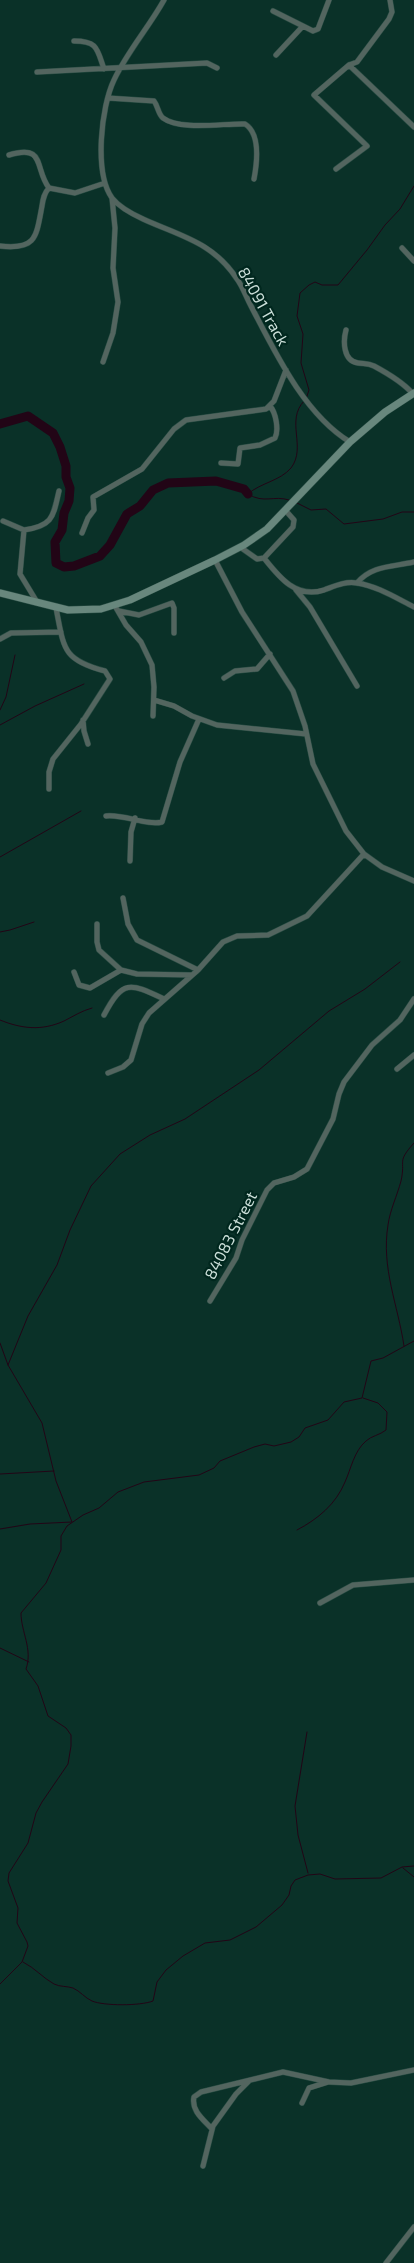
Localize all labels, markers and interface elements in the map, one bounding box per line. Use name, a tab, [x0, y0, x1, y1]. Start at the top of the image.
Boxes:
street label: 84091 Track	[235, 263, 293, 349]
street label: 84083 Street	[200, 1188, 260, 1282]

